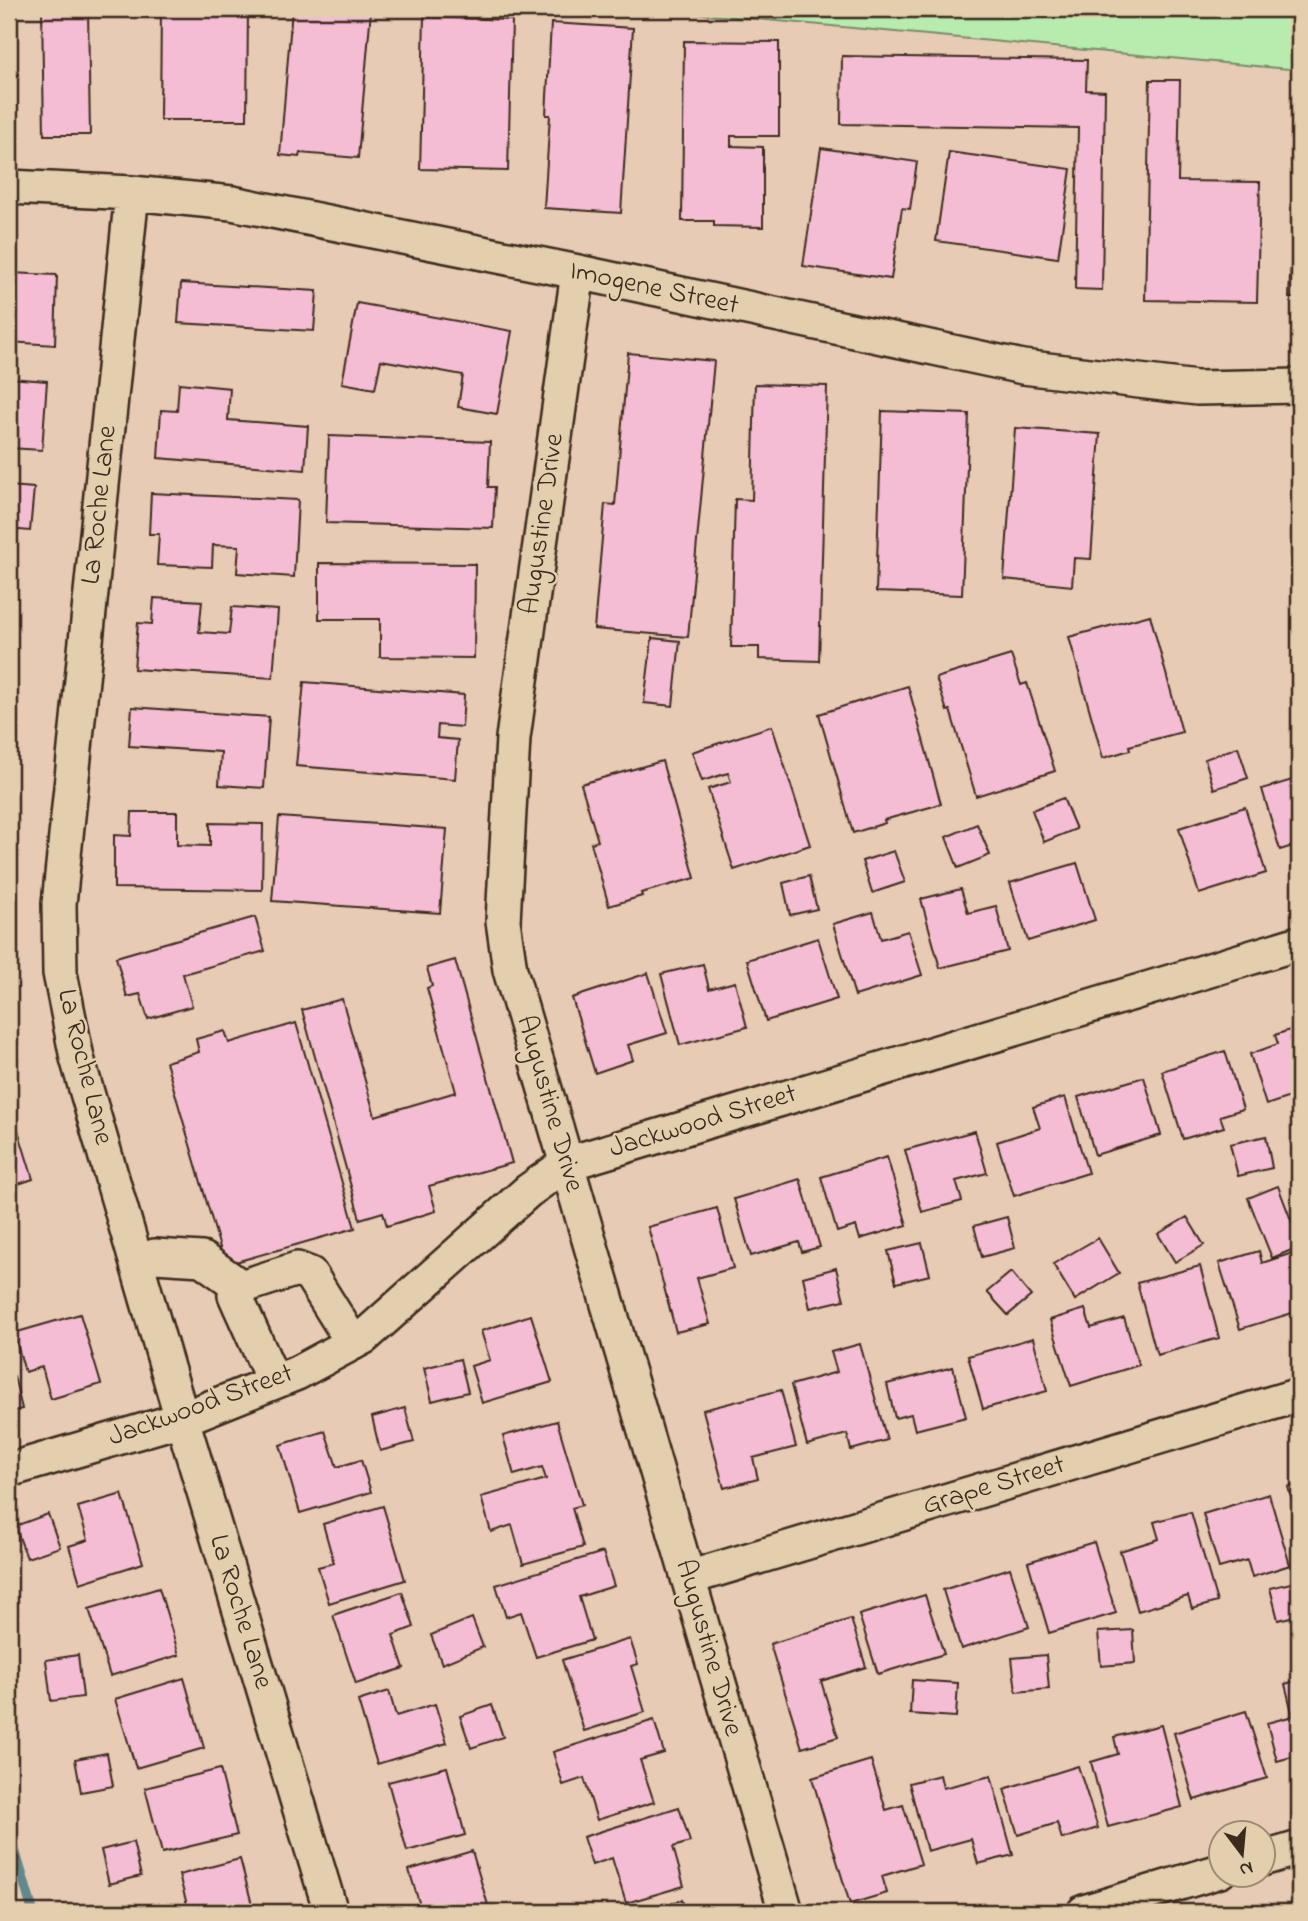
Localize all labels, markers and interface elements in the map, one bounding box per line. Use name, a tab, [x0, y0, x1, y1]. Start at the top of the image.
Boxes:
street label: Imogene Street	[566, 251, 742, 327]
street label: La Roche Lane	[71, 423, 129, 587]
street label: Augustine Drive	[510, 430, 576, 617]
street label: La Roche Lane	[45, 985, 123, 1150]
street label: Augustine Drive	[504, 1011, 594, 1198]
street label: Jackwood Street	[604, 1074, 802, 1170]
street label: Jackwood Street	[103, 1354, 299, 1458]
street label: Grape Street	[918, 1445, 1070, 1527]
street label: La Roche Lane	[197, 1530, 283, 1695]
street label: Augustine Drive	[663, 1555, 753, 1742]
north arrow	[1206, 1820, 1276, 1890]
text: N	[1236, 1853, 1256, 1883]

